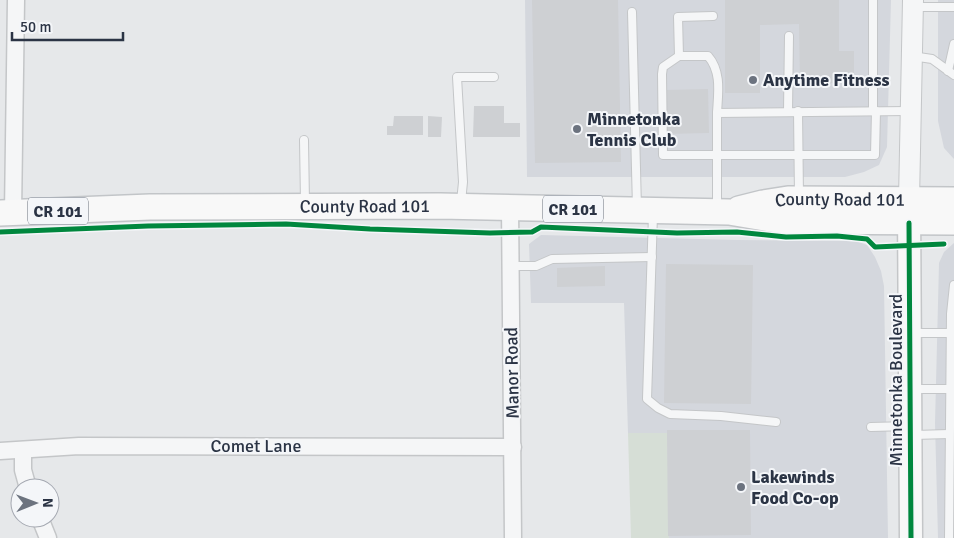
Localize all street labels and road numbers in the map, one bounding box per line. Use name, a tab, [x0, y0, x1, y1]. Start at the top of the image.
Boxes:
street label: County Road 101	[773, 188, 905, 212]
street label: County Road 101	[300, 195, 430, 217]
road number: CR 101	[543, 195, 603, 222]
road number: CR 101	[28, 198, 88, 225]
street label: Minnetonka Boulevard	[885, 294, 907, 466]
street label: Manor Road	[500, 327, 524, 419]
street label: Comet Lane	[211, 435, 301, 457]

